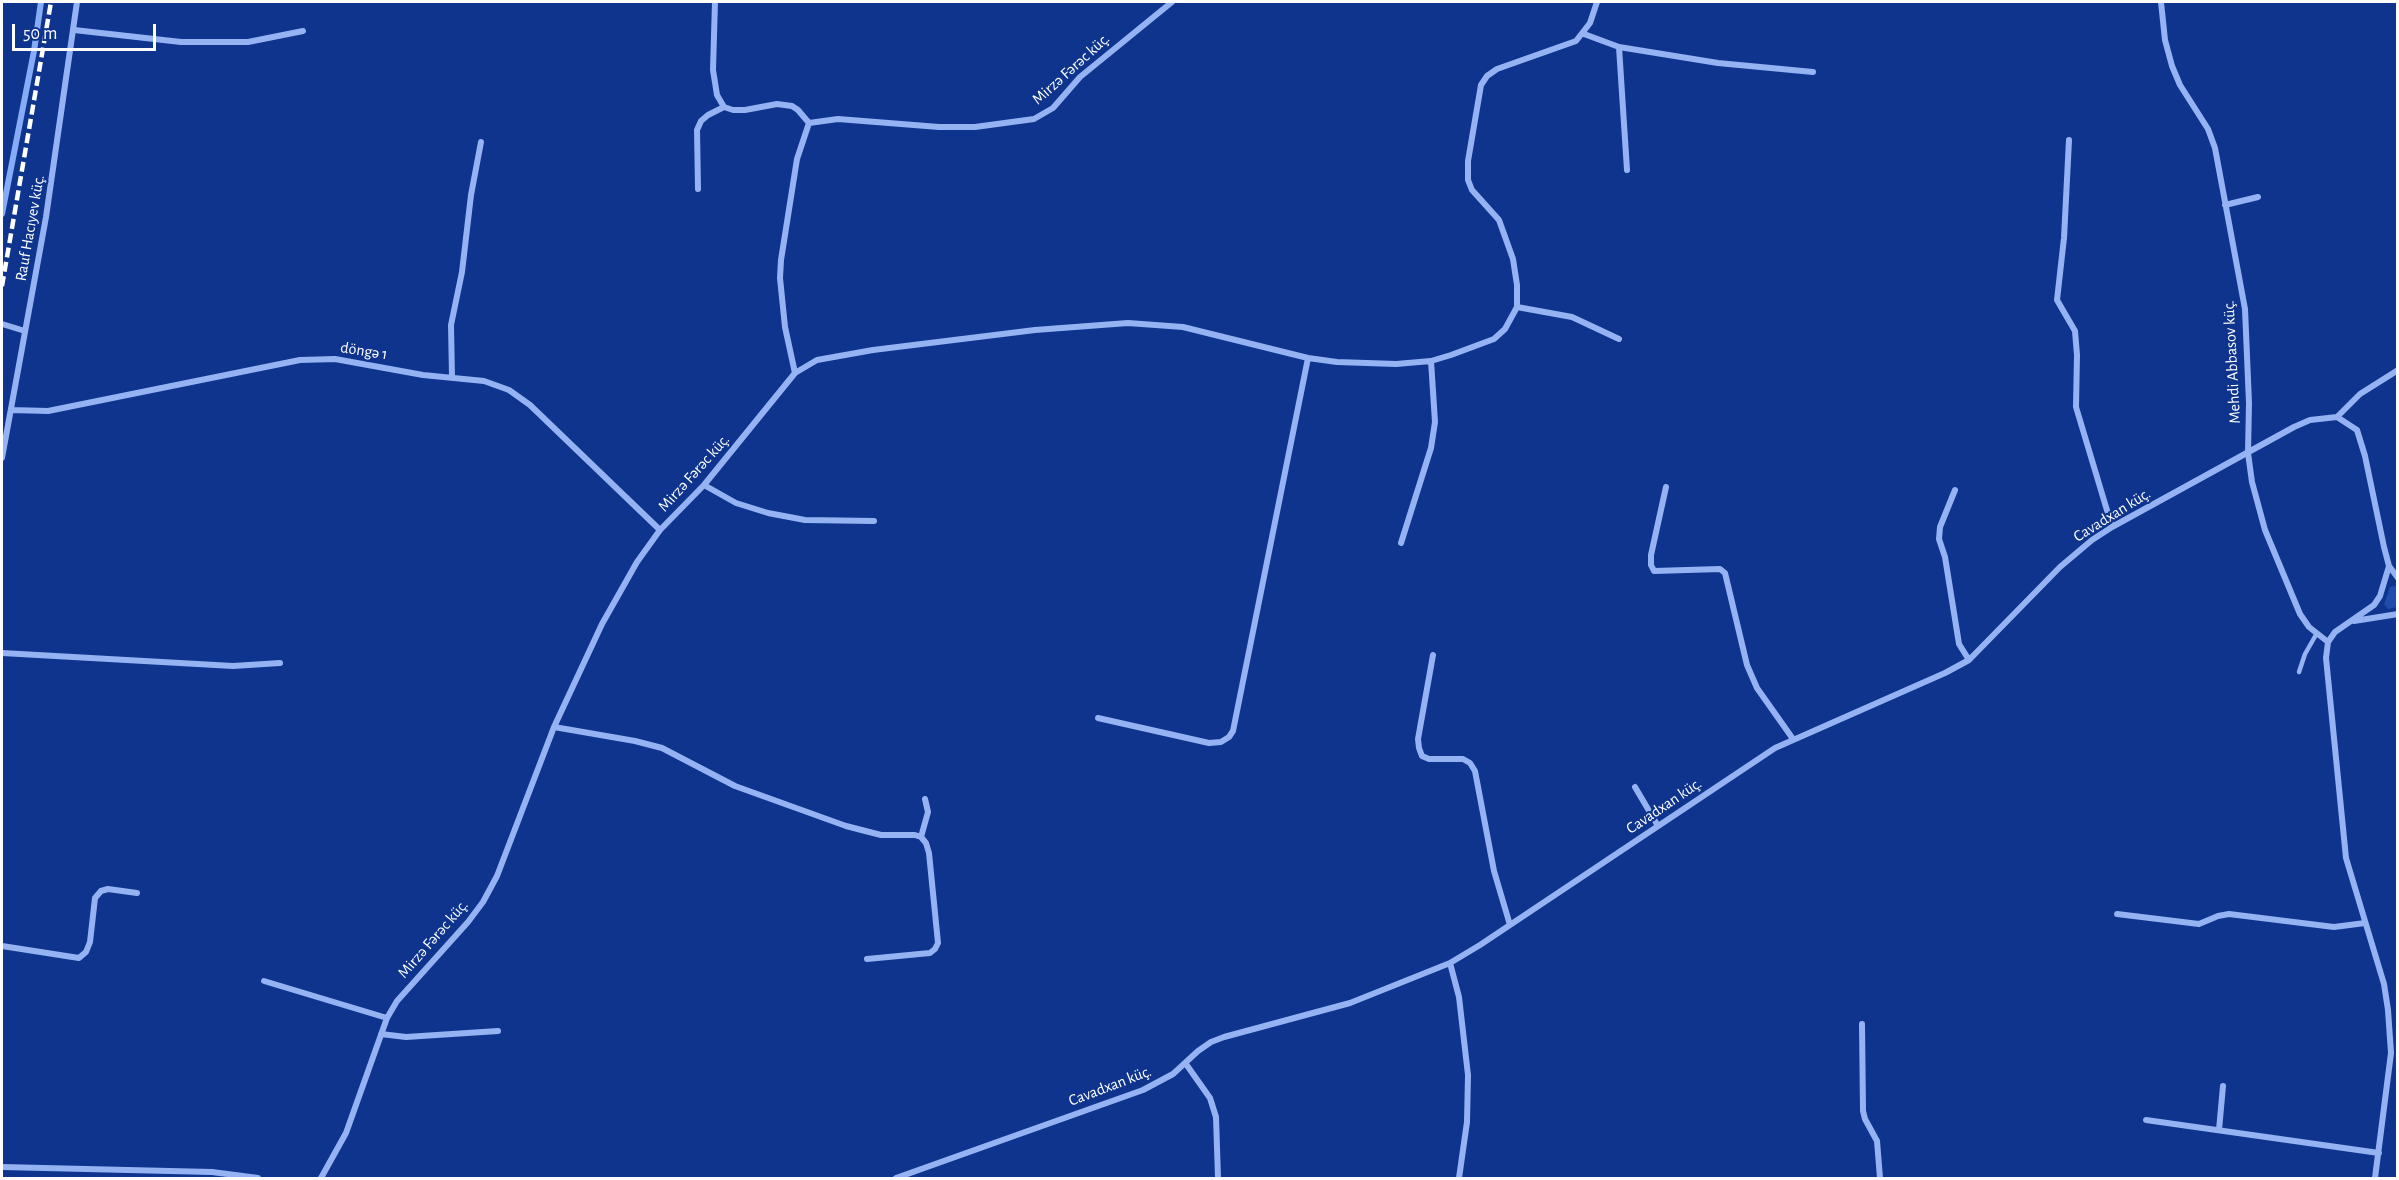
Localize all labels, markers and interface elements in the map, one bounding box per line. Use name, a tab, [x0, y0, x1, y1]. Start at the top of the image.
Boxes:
scale bar	[15, 12, 159, 50]
text: 50 m	[23, 25, 57, 43]
street label: Mirzə Fərəc küç.	[1028, 29, 1114, 109]
street label: Rauf Hacıyev küç.	[11, 173, 49, 283]
street label: Mehdi Abbasov küç.	[2219, 300, 2245, 424]
street label: döngə 1	[339, 338, 389, 364]
street label: Mirzə Fərəc küç.	[654, 430, 734, 516]
street label: Cavadxan küç.	[2070, 484, 2154, 546]
street label: Cavadxan küç.	[1622, 774, 1706, 838]
street label: Mirzə Fərəc küç.	[394, 896, 472, 982]
street label: Cavadxan küç.	[1066, 1061, 1154, 1111]

